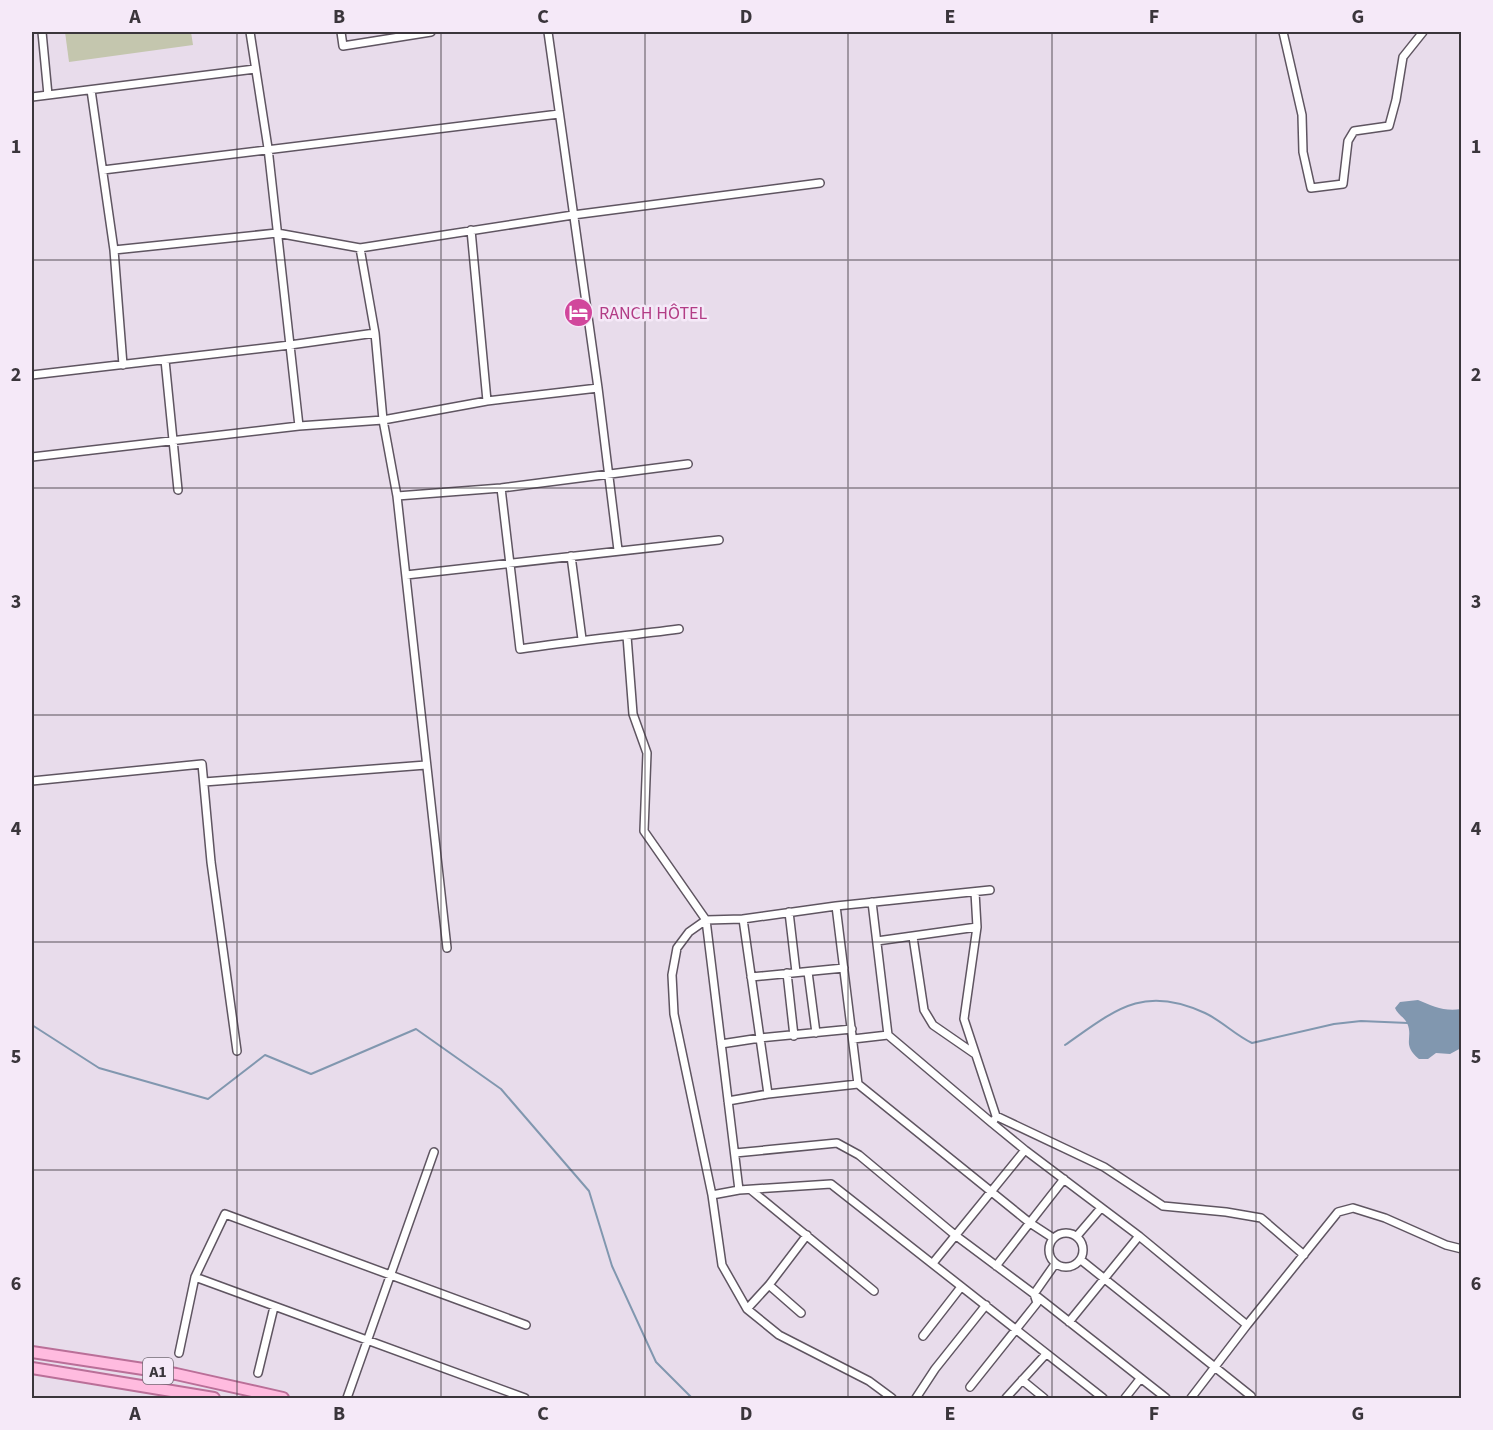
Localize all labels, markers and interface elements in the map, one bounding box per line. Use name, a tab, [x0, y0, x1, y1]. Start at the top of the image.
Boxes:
text: A	[128, 3, 141, 31]
text: B	[333, 3, 345, 31]
text: C	[537, 3, 549, 31]
text: D	[740, 3, 752, 31]
text: E	[945, 3, 955, 31]
text: F	[1149, 3, 1159, 31]
text: G	[1352, 3, 1364, 31]
text: 1	[11, 133, 21, 161]
text: 1	[1471, 133, 1481, 161]
hotel icon: RANCH HÔTEL	[562, 297, 594, 329]
place label: RANCH HÔTEL	[599, 301, 708, 326]
text: 2	[11, 361, 21, 389]
text: 2	[1471, 361, 1481, 389]
text: 3	[11, 588, 21, 616]
text: 3	[1471, 588, 1481, 616]
text: 4	[11, 815, 22, 843]
text: 4	[1471, 815, 1482, 843]
text: 5	[11, 1043, 21, 1071]
text: 5	[1471, 1043, 1481, 1071]
text: 6	[11, 1270, 21, 1298]
text: 6	[1471, 1270, 1481, 1298]
road number: A1	[143, 1358, 173, 1384]
text: A	[128, 1400, 141, 1428]
text: B	[333, 1400, 345, 1428]
text: C	[537, 1400, 549, 1428]
text: D	[740, 1400, 752, 1428]
text: E	[945, 1400, 955, 1428]
text: F	[1149, 1400, 1159, 1428]
text: G	[1352, 1400, 1364, 1428]

